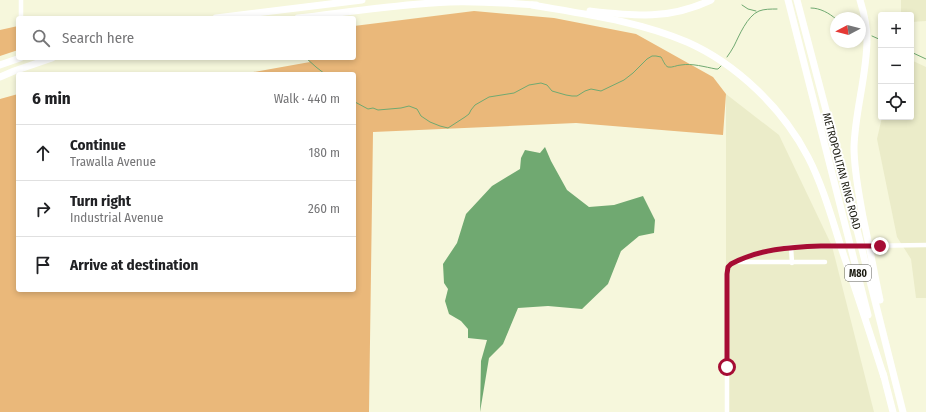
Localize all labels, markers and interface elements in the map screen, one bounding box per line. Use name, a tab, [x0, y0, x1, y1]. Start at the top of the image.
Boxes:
north arrow	[830, 12, 866, 48]
map controls	[878, 12, 914, 120]
button: +	[878, 12, 914, 48]
search box	[16, 16, 356, 60]
icon: search	[30, 27, 52, 49]
text: Search here	[62, 29, 134, 47]
button: −	[878, 48, 914, 84]
button: locate	[878, 84, 914, 120]
text: 6 min	[32, 88, 71, 109]
text: Walk · 440 m	[274, 91, 340, 106]
street label: METROPOLITAN RING ROAD	[820, 111, 863, 231]
text: Continue	[70, 136, 126, 154]
icon: ahead	[32, 142, 54, 164]
text: 180 m	[309, 145, 340, 160]
text: Trawalla Avenue	[70, 154, 156, 169]
text: Turn right	[70, 192, 131, 210]
icon: right	[32, 198, 54, 220]
text: 260 m	[308, 201, 340, 216]
text: Industrial Avenue	[70, 210, 163, 225]
route end	[871, 237, 889, 255]
icon: arrive	[32, 254, 54, 276]
text: Arrive at destination	[70, 256, 198, 274]
road number: M80	[845, 265, 871, 281]
route start	[718, 358, 736, 376]

